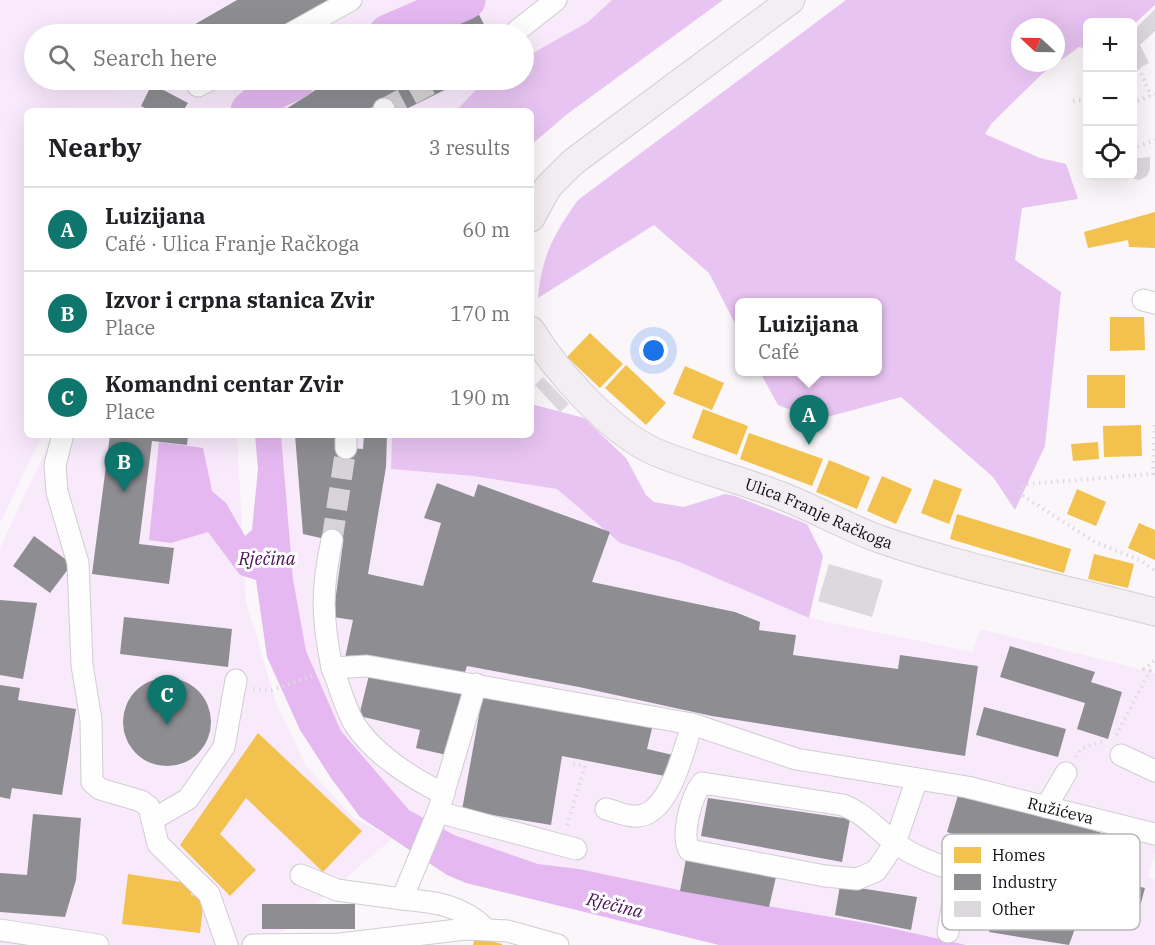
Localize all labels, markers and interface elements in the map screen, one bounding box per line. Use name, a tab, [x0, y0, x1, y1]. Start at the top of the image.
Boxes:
north arrow	[1011, 18, 1065, 72]
map controls	[1083, 18, 1137, 180]
button: +	[1083, 18, 1137, 72]
search box	[24, 24, 534, 90]
icon: search	[45, 41, 78, 74]
text: Search here	[93, 43, 217, 72]
button: −	[1083, 72, 1137, 126]
button: locate	[1083, 126, 1137, 180]
text: Nearby	[48, 130, 142, 164]
text: 3 results	[429, 134, 510, 161]
text: Luizijana	[105, 201, 206, 230]
text: A	[61, 216, 74, 243]
text: 60 m	[462, 216, 510, 243]
text: Café · Ulica Franje Račkoga	[105, 230, 360, 257]
text: Izvor i crpna stanica Zvir	[105, 285, 375, 314]
popup	[735, 298, 882, 376]
text: B	[60, 300, 75, 327]
text: 170 m	[450, 300, 510, 327]
text: Luizijana	[758, 309, 859, 338]
text: Place	[105, 314, 155, 341]
your location	[639, 336, 668, 365]
text: Café	[758, 338, 799, 365]
text: Komandni centar Zvir	[105, 369, 344, 398]
text: C	[61, 384, 74, 411]
text: 190 m	[450, 384, 510, 411]
pin: A	[790, 396, 828, 445]
text: Place	[105, 398, 155, 425]
pin: B	[104, 442, 144, 492]
street label: Ulica Franje Račkoga	[743, 473, 896, 553]
water label: Rječina	[237, 547, 296, 570]
pin: C	[148, 676, 186, 725]
street label: Ružićeva	[1026, 793, 1096, 828]
legend	[942, 834, 1140, 930]
text: Homes	[992, 845, 1045, 865]
text: Industry	[992, 872, 1057, 892]
water label: Rječina	[584, 887, 646, 923]
text: Other	[992, 899, 1035, 919]

